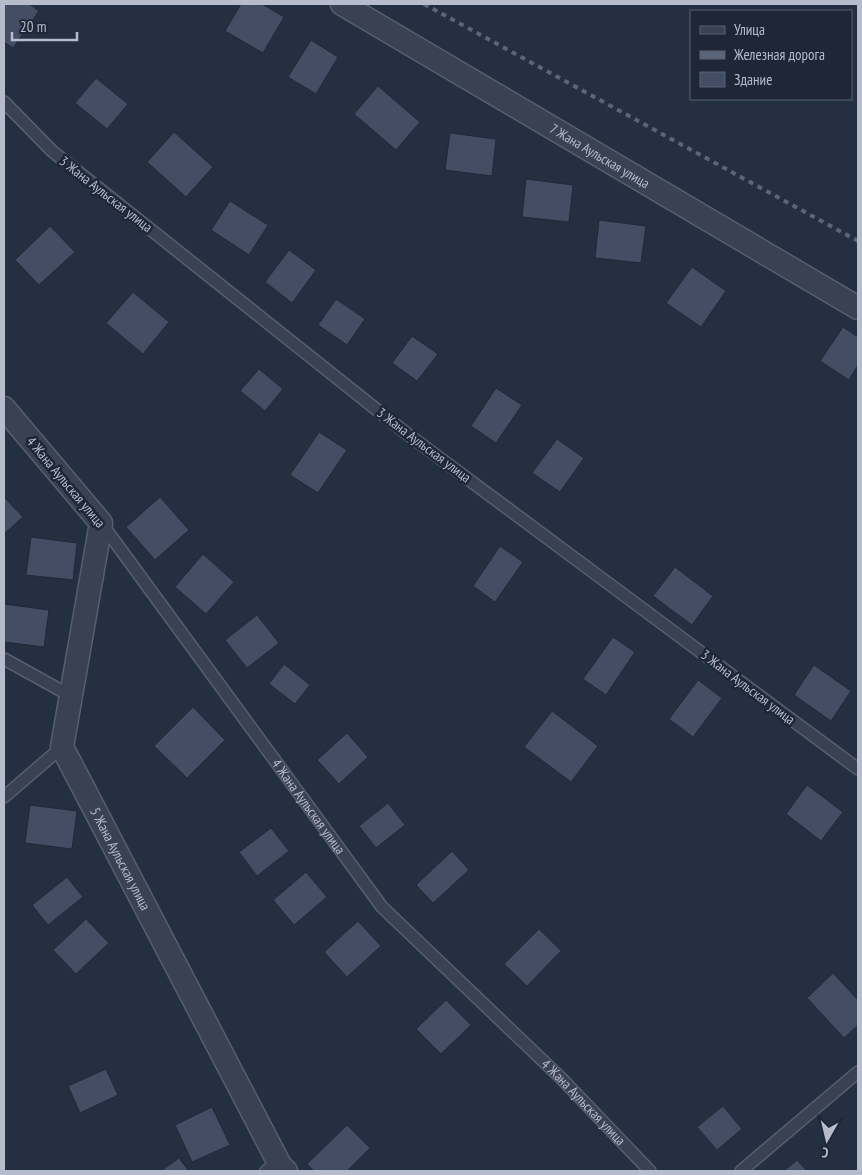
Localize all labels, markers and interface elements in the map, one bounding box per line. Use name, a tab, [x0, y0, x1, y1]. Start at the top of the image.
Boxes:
scale bar	[12, 10, 78, 42]
legend	[690, 10, 852, 100]
text: 20 m	[20, 17, 46, 36]
text: Улица	[734, 20, 765, 39]
text: Железная дорога	[733, 45, 825, 64]
text: Здание	[734, 70, 772, 89]
street label: 7 Жана Аульская улица	[546, 119, 653, 192]
street label: 3 Жана Аульская улица	[56, 152, 156, 236]
street label: 3 Жана Аульская улица	[373, 404, 475, 486]
street label: 4 Жана Аульская улица	[23, 433, 109, 531]
street label: 3 Жана Аульская улица	[697, 646, 799, 728]
street label: 4 Жана Аульская улица	[268, 755, 349, 858]
street label: 5 Жана Аульская улица	[86, 804, 155, 913]
street label: 4 Жана Аульская улица	[538, 1055, 630, 1149]
north arrow	[802, 1115, 852, 1165]
text: С	[820, 1143, 830, 1162]

